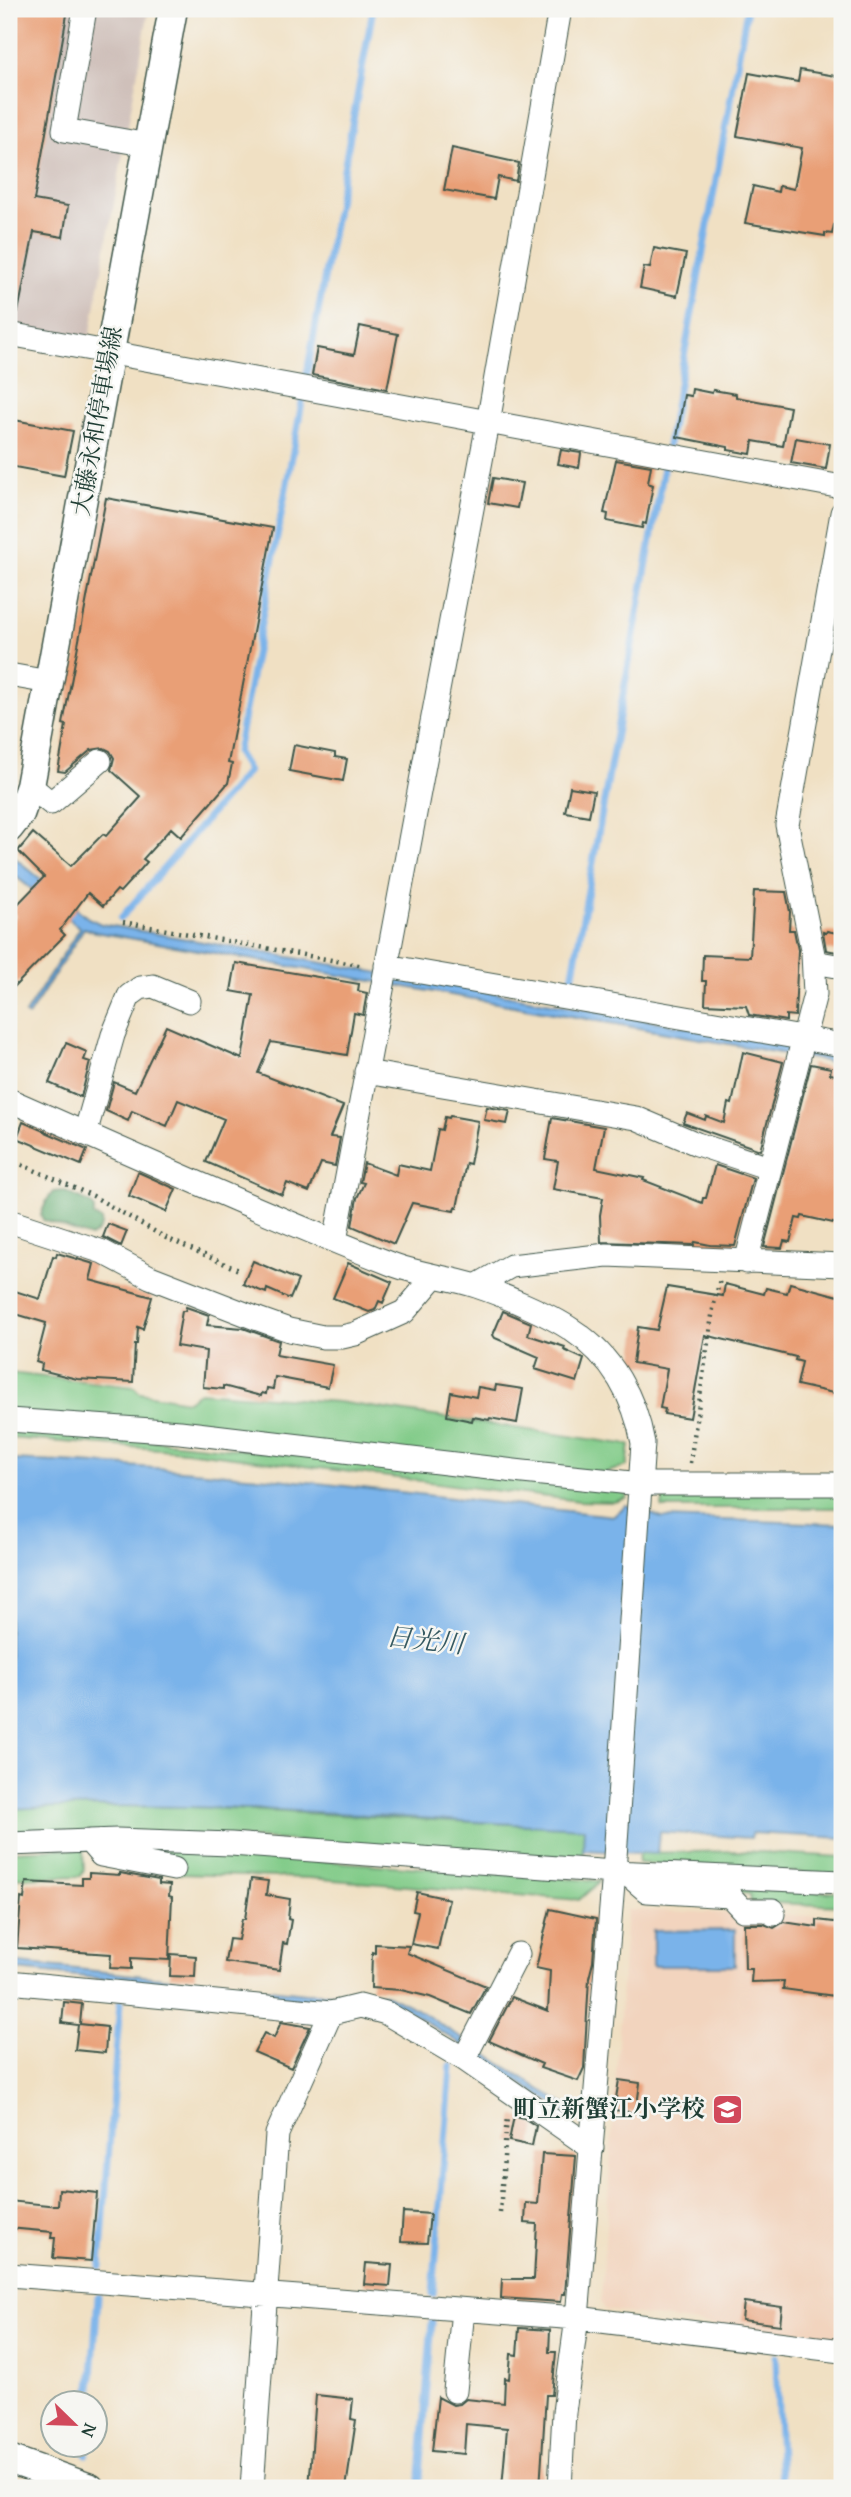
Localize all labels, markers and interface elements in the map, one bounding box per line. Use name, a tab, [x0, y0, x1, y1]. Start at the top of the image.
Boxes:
street label: 大藤永和停車場線	[63, 323, 130, 518]
water label: 日光川	[384, 1616, 469, 1663]
place label: 町立新蟹江小学校	[513, 2091, 705, 2126]
school or university icon: 町立新蟹江小学校	[711, 2092, 745, 2126]
north arrow	[38, 2388, 108, 2458]
text: N	[74, 2419, 105, 2442]

